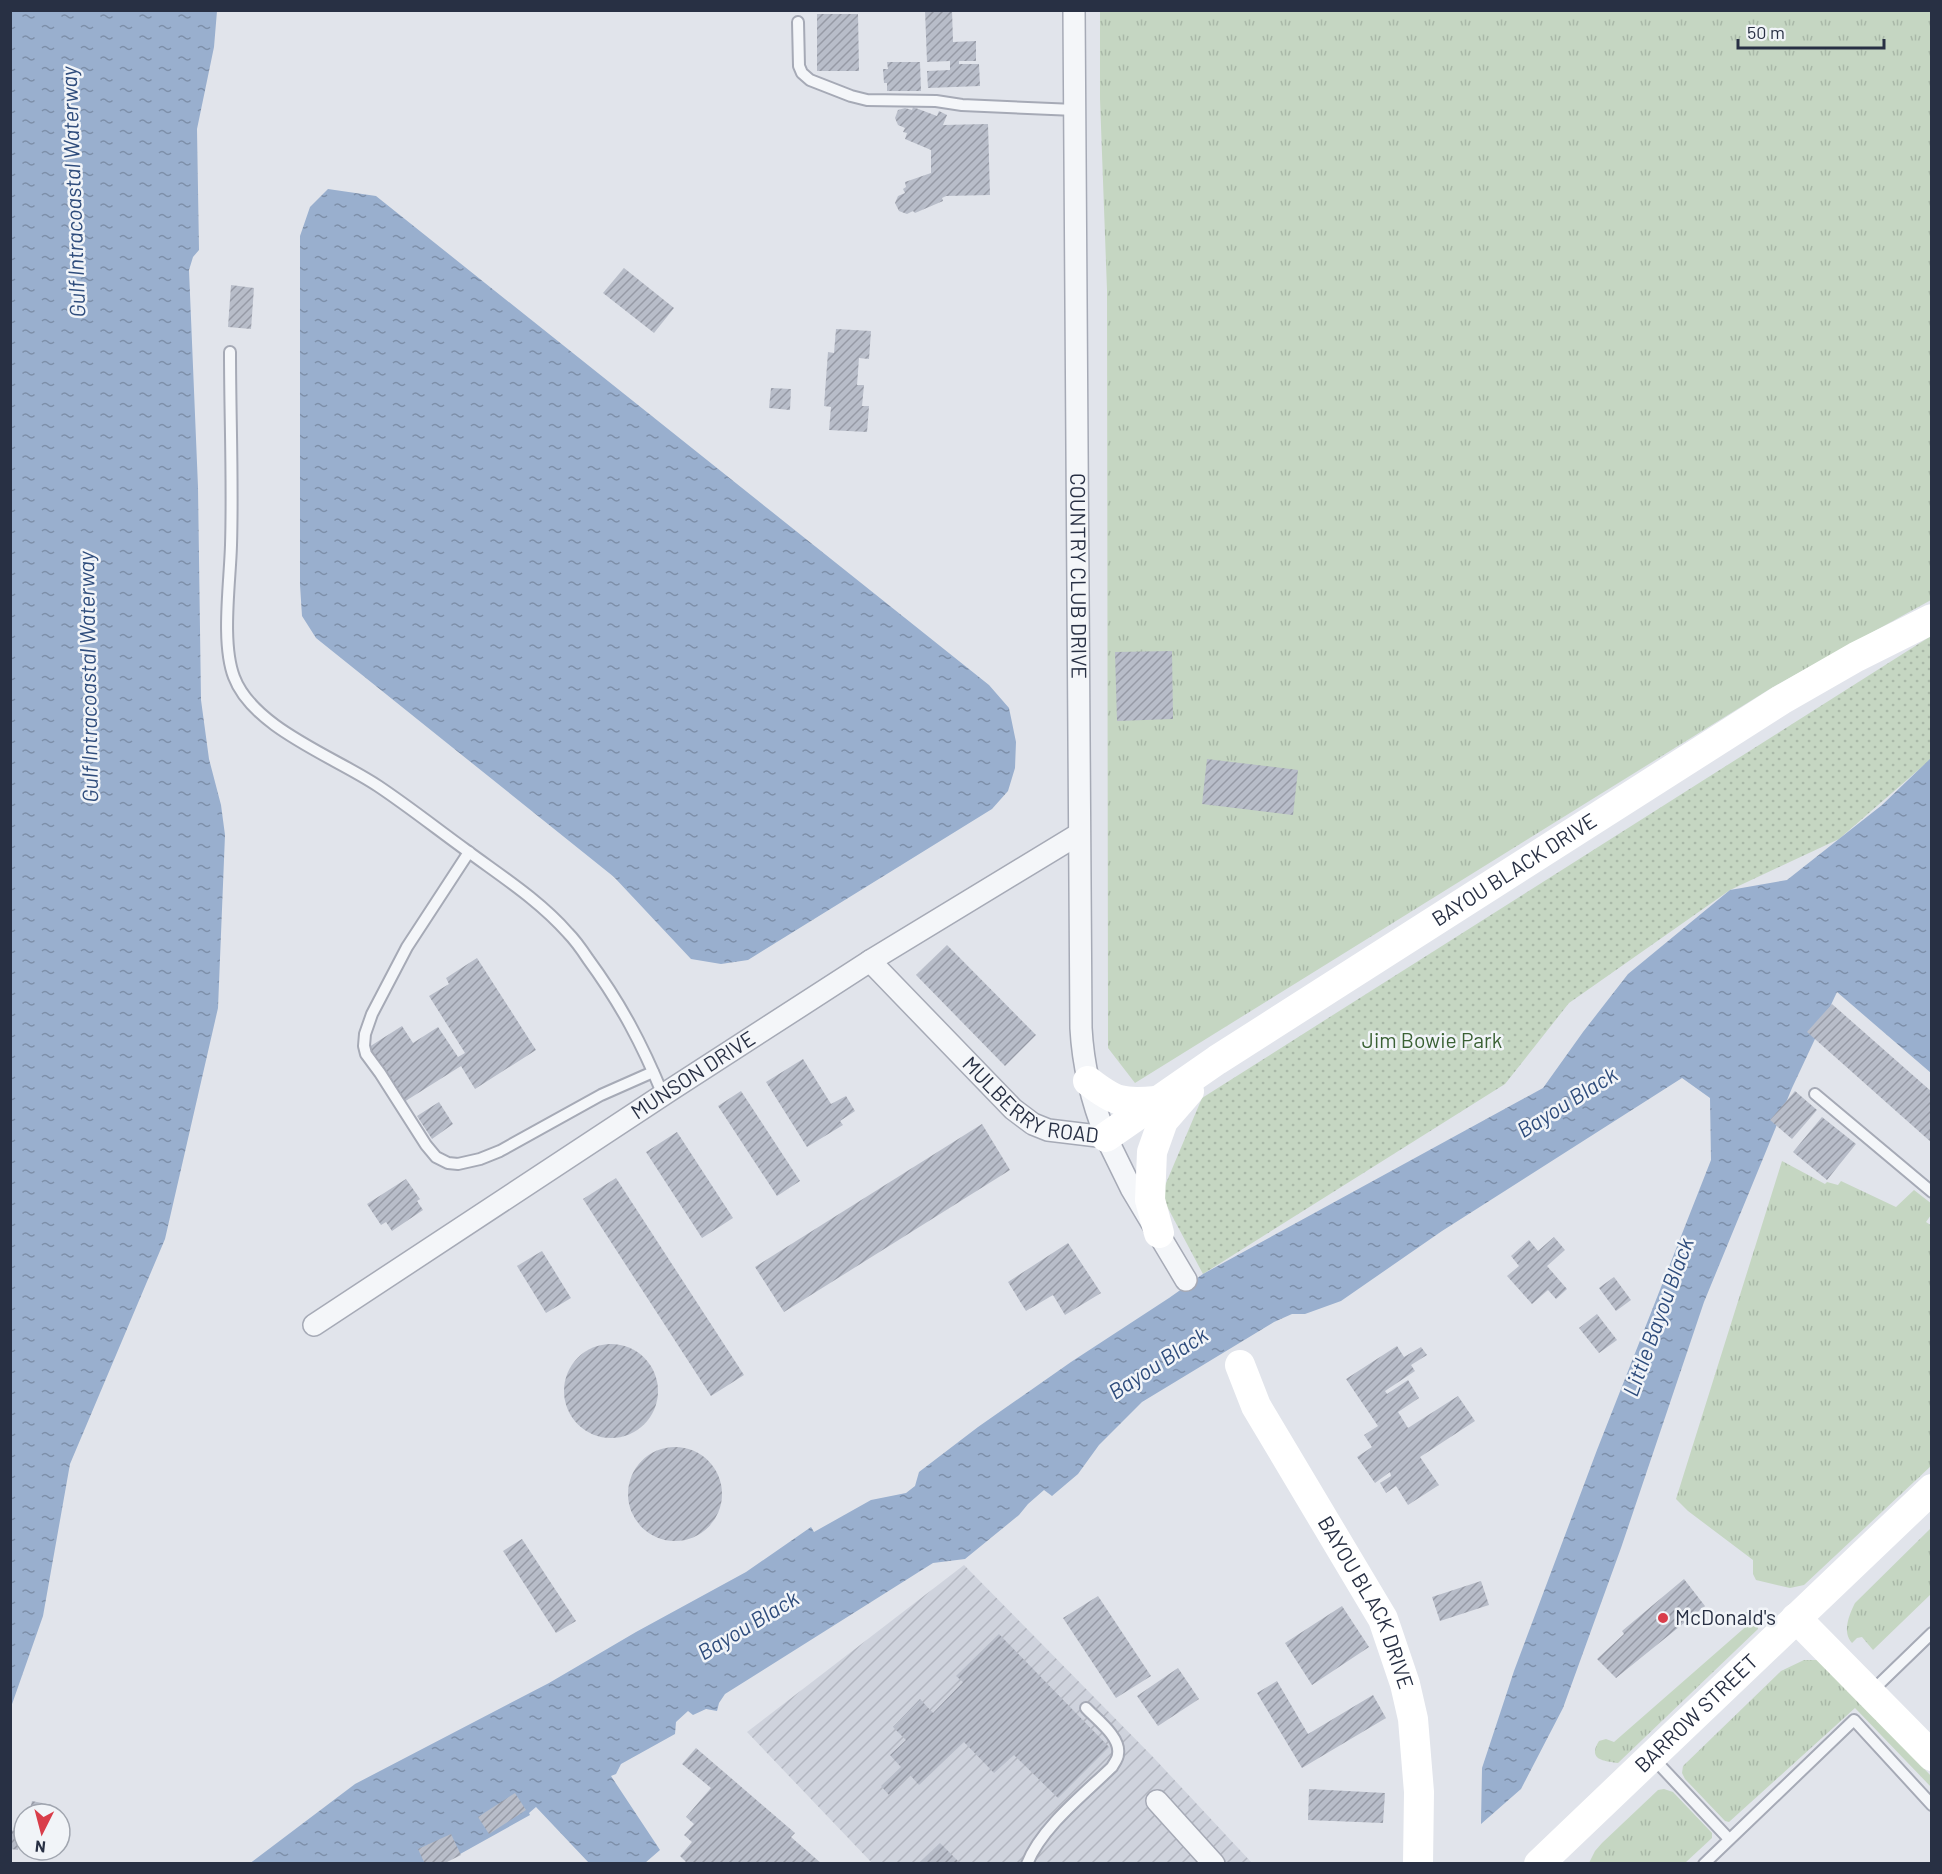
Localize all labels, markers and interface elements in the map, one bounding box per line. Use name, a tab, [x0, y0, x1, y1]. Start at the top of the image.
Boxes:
scale bar	[1738, 12, 1884, 50]
text: 50 m	[1747, 21, 1785, 43]
water label: Gulf Intracoastal Waterway	[55, 65, 89, 318]
street label: COUNTRY CLUB DRIVE	[1066, 473, 1093, 679]
water label: Gulf Intracoastal Waterway	[72, 550, 102, 803]
street label: BAYOU BLACK DRIVE	[1427, 807, 1601, 931]
street label: MUNSON DRIVE	[626, 1025, 759, 1124]
park label: Jim Bowie Park	[1362, 1027, 1502, 1052]
street label: MULBERRY ROAD	[958, 1051, 1100, 1147]
water label: Bayou Black	[1512, 1060, 1622, 1142]
water label: Little Bayou Black	[1616, 1234, 1698, 1399]
water label: Bayou Black	[1103, 1320, 1212, 1404]
street label: BAYOU BLACK DRIVE	[1313, 1511, 1420, 1692]
water label: Bayou Black	[692, 1584, 803, 1664]
place label: McDonald's	[1675, 1604, 1776, 1629]
marker: McDonald's	[1656, 1611, 1670, 1625]
street label: BARROW STREET	[1629, 1648, 1763, 1777]
north arrow	[12, 1802, 72, 1862]
text: N	[34, 1837, 47, 1857]

